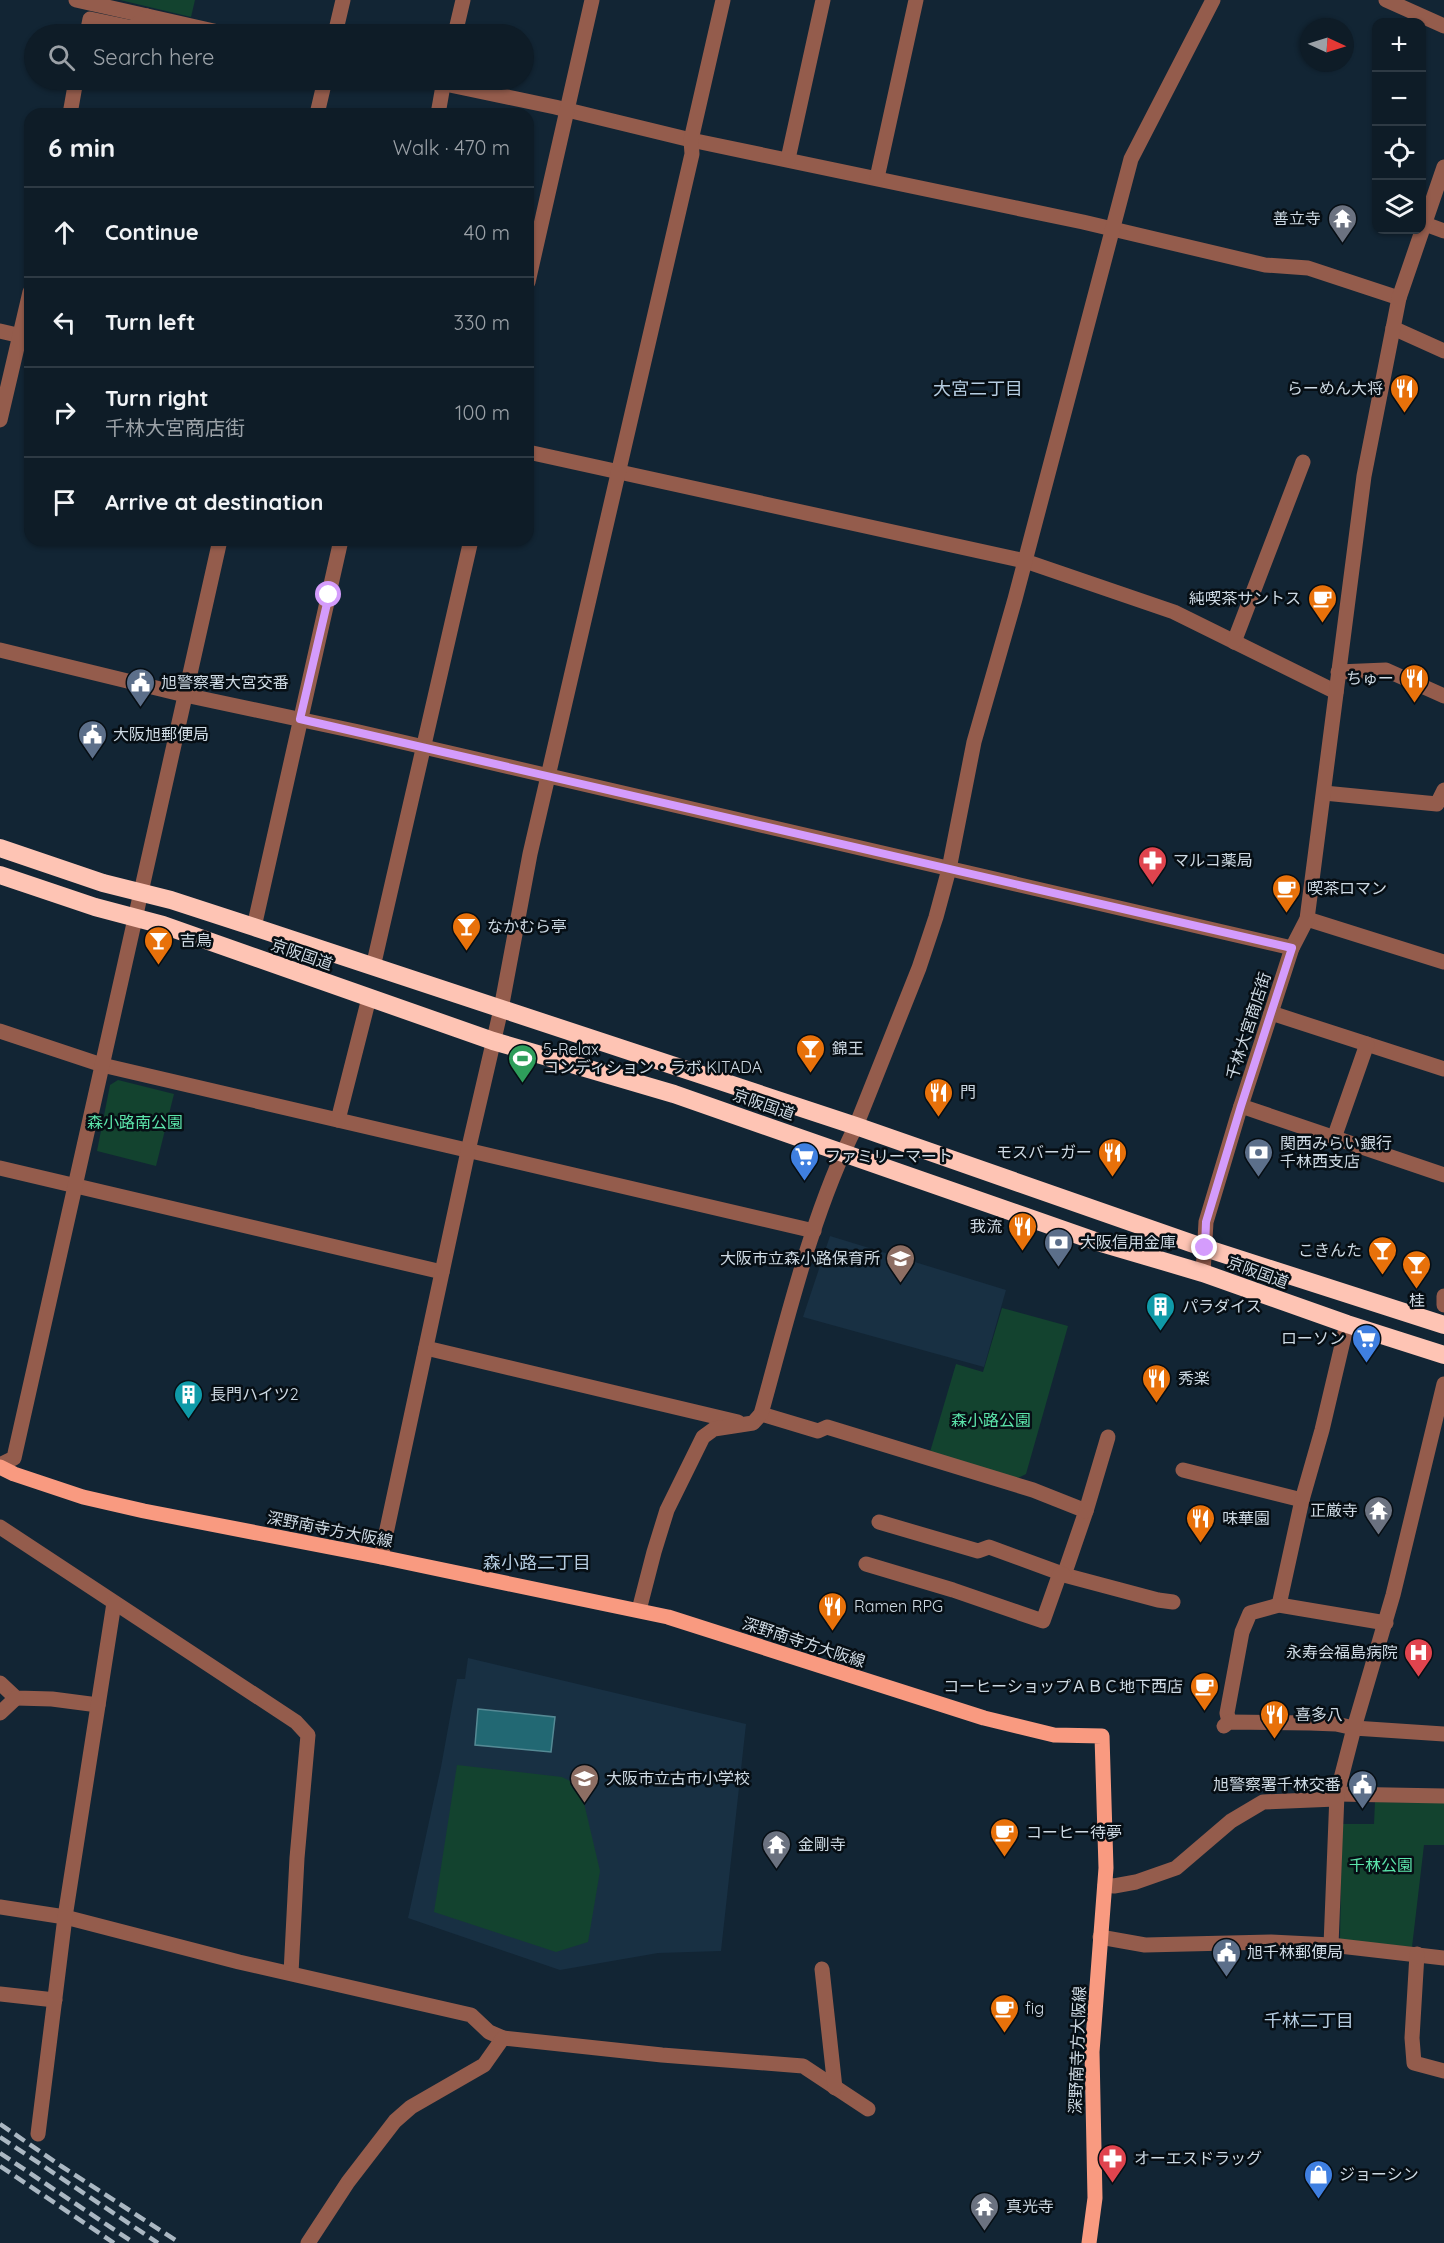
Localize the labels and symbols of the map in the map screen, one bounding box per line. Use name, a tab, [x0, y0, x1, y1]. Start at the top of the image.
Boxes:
north arrow	[1300, 18, 1354, 72]
temple icon: 善立寺	[1326, 202, 1358, 244]
place label: 善立寺	[1273, 208, 1321, 228]
restaurant icon: らーめん大将	[1388, 372, 1420, 414]
district label: 大宮二丁目	[933, 377, 1023, 400]
place label: らーめん大将	[1287, 378, 1383, 398]
route start	[315, 581, 341, 607]
cafe icon: 純喫茶サントス	[1306, 582, 1338, 624]
place label: 純喫茶サントス	[1189, 588, 1301, 608]
restaurant icon: ちゅー	[1399, 662, 1431, 704]
public building icon: 旭警察署大宮交番	[124, 666, 156, 708]
place label: ちゅー	[1346, 668, 1394, 688]
place label: 旭警察署大宮交番	[161, 672, 289, 692]
public building icon: 大阪旭郵便局	[76, 718, 108, 760]
place label: 大阪旭郵便局	[113, 724, 209, 744]
pharmacy icon: マルコ薬局	[1136, 844, 1168, 886]
place label: マルコ薬局	[1173, 850, 1253, 870]
cafe icon: 喫茶ロマン	[1270, 872, 1302, 914]
place label: 喫茶ロマン	[1307, 878, 1387, 898]
bar icon: なかむら亭	[450, 910, 482, 952]
place label: なかむら亭	[487, 916, 567, 936]
bar icon: 吉鳥	[143, 924, 175, 966]
place label: 吉鳥	[180, 930, 212, 950]
street label: 京阪国道	[268, 934, 336, 974]
street label: 千林大宮商店街	[1221, 970, 1275, 1082]
bar icon: 錦王	[795, 1032, 827, 1074]
place label: 錦王	[832, 1038, 864, 1058]
place label: 5-Relax コンディション・ラボ KITADA	[543, 1039, 762, 1077]
sports icon: 5-Relax コンディション・ラボ KITADA	[506, 1042, 538, 1084]
restaurant icon: 門	[923, 1076, 955, 1118]
place label: 門	[960, 1082, 976, 1102]
street label: 京阪国道	[730, 1084, 798, 1124]
park label: 森小路南公園	[87, 1112, 183, 1132]
place label: 関西みらい銀行 千林西支店	[1280, 1133, 1392, 1171]
restaurant icon: モスバーガー	[1097, 1136, 1129, 1178]
bank icon: 関西みらい銀行 千林西支店	[1243, 1136, 1275, 1178]
supermarket icon: ファミリーマート	[788, 1140, 820, 1182]
place label: モスバーガー	[996, 1142, 1092, 1162]
place label: ファミリーマート	[825, 1146, 953, 1166]
restaurant icon: 我流	[1007, 1210, 1039, 1252]
place label: 我流	[970, 1216, 1002, 1236]
bank icon: 大阪信用金庫	[1043, 1226, 1075, 1268]
place label: 大阪信用金庫	[1080, 1232, 1176, 1252]
route end	[1191, 1234, 1217, 1260]
bar icon: こきんた	[1367, 1234, 1399, 1276]
place label: こきんた	[1298, 1240, 1362, 1260]
school or university icon: 大阪市立森小路保育所	[885, 1242, 917, 1284]
place label: 大阪市立森小路保育所	[720, 1248, 880, 1268]
bar icon: 桂	[1401, 1248, 1433, 1290]
street label: 京阪国道	[1225, 1252, 1291, 1292]
building icon: パラダイス	[1145, 1290, 1177, 1332]
place label: 桂	[1409, 1290, 1425, 1310]
place label: パラダイス	[1182, 1296, 1262, 1316]
supermarket icon: ローソン	[1350, 1322, 1382, 1364]
place label: ローソン	[1281, 1328, 1345, 1348]
restaurant icon: 秀楽	[1141, 1362, 1173, 1404]
place label: 秀楽	[1178, 1368, 1210, 1388]
building icon: 長門ハイツ2	[173, 1378, 205, 1420]
place label: 長門ハイツ2	[210, 1384, 299, 1404]
park label: 森小路公園	[951, 1410, 1031, 1430]
temple icon: 正厳寺	[1363, 1494, 1395, 1536]
place label: 正厳寺	[1310, 1500, 1358, 1520]
restaurant icon: 味華園	[1185, 1502, 1217, 1544]
street label: 深野南寺方大阪線	[265, 1507, 395, 1551]
place label: 味華園	[1222, 1508, 1270, 1528]
district label: 森小路二丁目	[483, 1551, 591, 1574]
restaurant icon: Ramen RPG	[817, 1590, 849, 1632]
place label: Ramen RPG	[854, 1596, 943, 1616]
street label: 深野南寺方大阪線	[740, 1613, 868, 1671]
hospital icon: 永寿会福島病院	[1403, 1636, 1435, 1678]
place label: 永寿会福島病院	[1286, 1642, 1398, 1662]
cafe icon: コーヒーショップＡＢＣ地下西店	[1188, 1670, 1220, 1712]
place label: コーヒーショップＡＢＣ地下西店	[943, 1676, 1183, 1696]
restaurant icon: 喜多八	[1258, 1698, 1290, 1740]
place label: 喜多八	[1295, 1704, 1343, 1724]
school or university icon: 大阪市立古市小学校	[569, 1762, 601, 1804]
place label: 大阪市立古市小学校	[606, 1768, 750, 1788]
public building icon: 旭警察署千林交番	[1346, 1768, 1378, 1810]
place label: 旭警察署千林交番	[1213, 1774, 1341, 1794]
cafe icon: コーヒー待夢	[989, 1816, 1021, 1858]
place label: コーヒー待夢	[1026, 1822, 1122, 1842]
temple icon: 金剛寺	[761, 1828, 793, 1870]
place label: 金剛寺	[798, 1834, 846, 1854]
park label: 千林公園	[1349, 1855, 1413, 1875]
public building icon: 旭千林郵便局	[1210, 1936, 1242, 1978]
place label: 旭千林郵便局	[1247, 1942, 1343, 1962]
street label: 深野南寺方大阪線	[1065, 1986, 1089, 2114]
cafe icon: fig	[988, 1992, 1020, 2034]
place label: fig	[1025, 1998, 1044, 2018]
district label: 千林二丁目	[1264, 2009, 1354, 2032]
pharmacy icon: オーエスドラッグ	[1097, 2142, 1129, 2184]
place label: オーエスドラッグ	[1134, 2148, 1262, 2168]
shop icon: ジョーシン	[1302, 2158, 1334, 2200]
place label: ジョーシン	[1339, 2164, 1419, 2184]
temple icon: 真光寺	[969, 2190, 1001, 2232]
place label: 真光寺	[1006, 2196, 1054, 2216]

